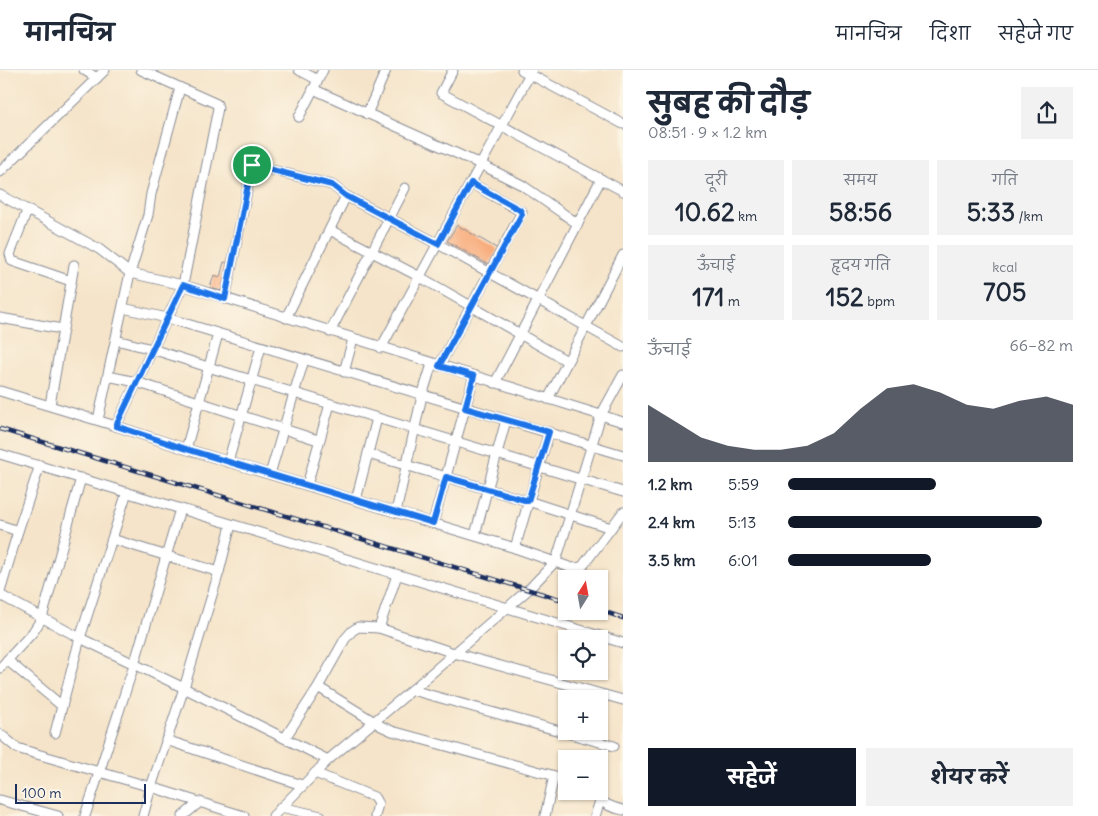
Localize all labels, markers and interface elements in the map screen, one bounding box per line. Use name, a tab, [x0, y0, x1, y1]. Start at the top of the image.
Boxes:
text: मानचित्र	[25, 17, 114, 47]
text: मानचित्र	[836, 22, 902, 45]
text: दिशा	[930, 22, 971, 45]
text: सहेजे गए	[999, 22, 1073, 45]
text: सुबह की दौड़	[648, 85, 810, 121]
button: share	[1021, 87, 1073, 139]
text: 08:51 · 9 × 1.2 km	[648, 122, 767, 142]
pin	[231, 144, 273, 186]
icon: arrive	[238, 151, 266, 179]
text: दूरी	[705, 171, 727, 189]
text: समय	[844, 171, 877, 189]
text: गति	[992, 171, 1018, 189]
text: 10.62	[675, 196, 735, 228]
text: 58:56	[829, 196, 892, 228]
text: 5:33	[967, 196, 1015, 228]
text: km	[735, 207, 757, 225]
text: /km	[1015, 207, 1043, 225]
text: ऊँचाई	[697, 256, 735, 274]
text: हृदय गति	[831, 256, 890, 274]
text: kcal	[992, 258, 1017, 276]
text: 705	[983, 276, 1026, 308]
text: 171	[692, 281, 724, 313]
text: 152	[826, 281, 864, 313]
text: m	[724, 292, 740, 310]
text: bpm	[864, 292, 895, 310]
text: 66–82 m	[1010, 335, 1073, 355]
text: ऊँचाई	[648, 339, 691, 359]
text: 1.2 km	[648, 474, 692, 494]
text: 5:59	[728, 474, 759, 494]
text: 2.4 km	[648, 512, 695, 532]
text: 5:13	[728, 512, 756, 532]
text: 3.5 km	[648, 550, 696, 570]
text: 6:01	[728, 550, 758, 570]
north arrow	[558, 570, 608, 620]
map controls	[558, 570, 608, 800]
button: locate	[558, 630, 608, 680]
button: +	[558, 690, 608, 740]
button: सहेजें	[648, 748, 856, 806]
button: शेयर करें	[866, 748, 1073, 806]
button: −	[558, 750, 608, 800]
scale bar	[15, 781, 146, 804]
text: 100 m	[22, 784, 62, 802]

